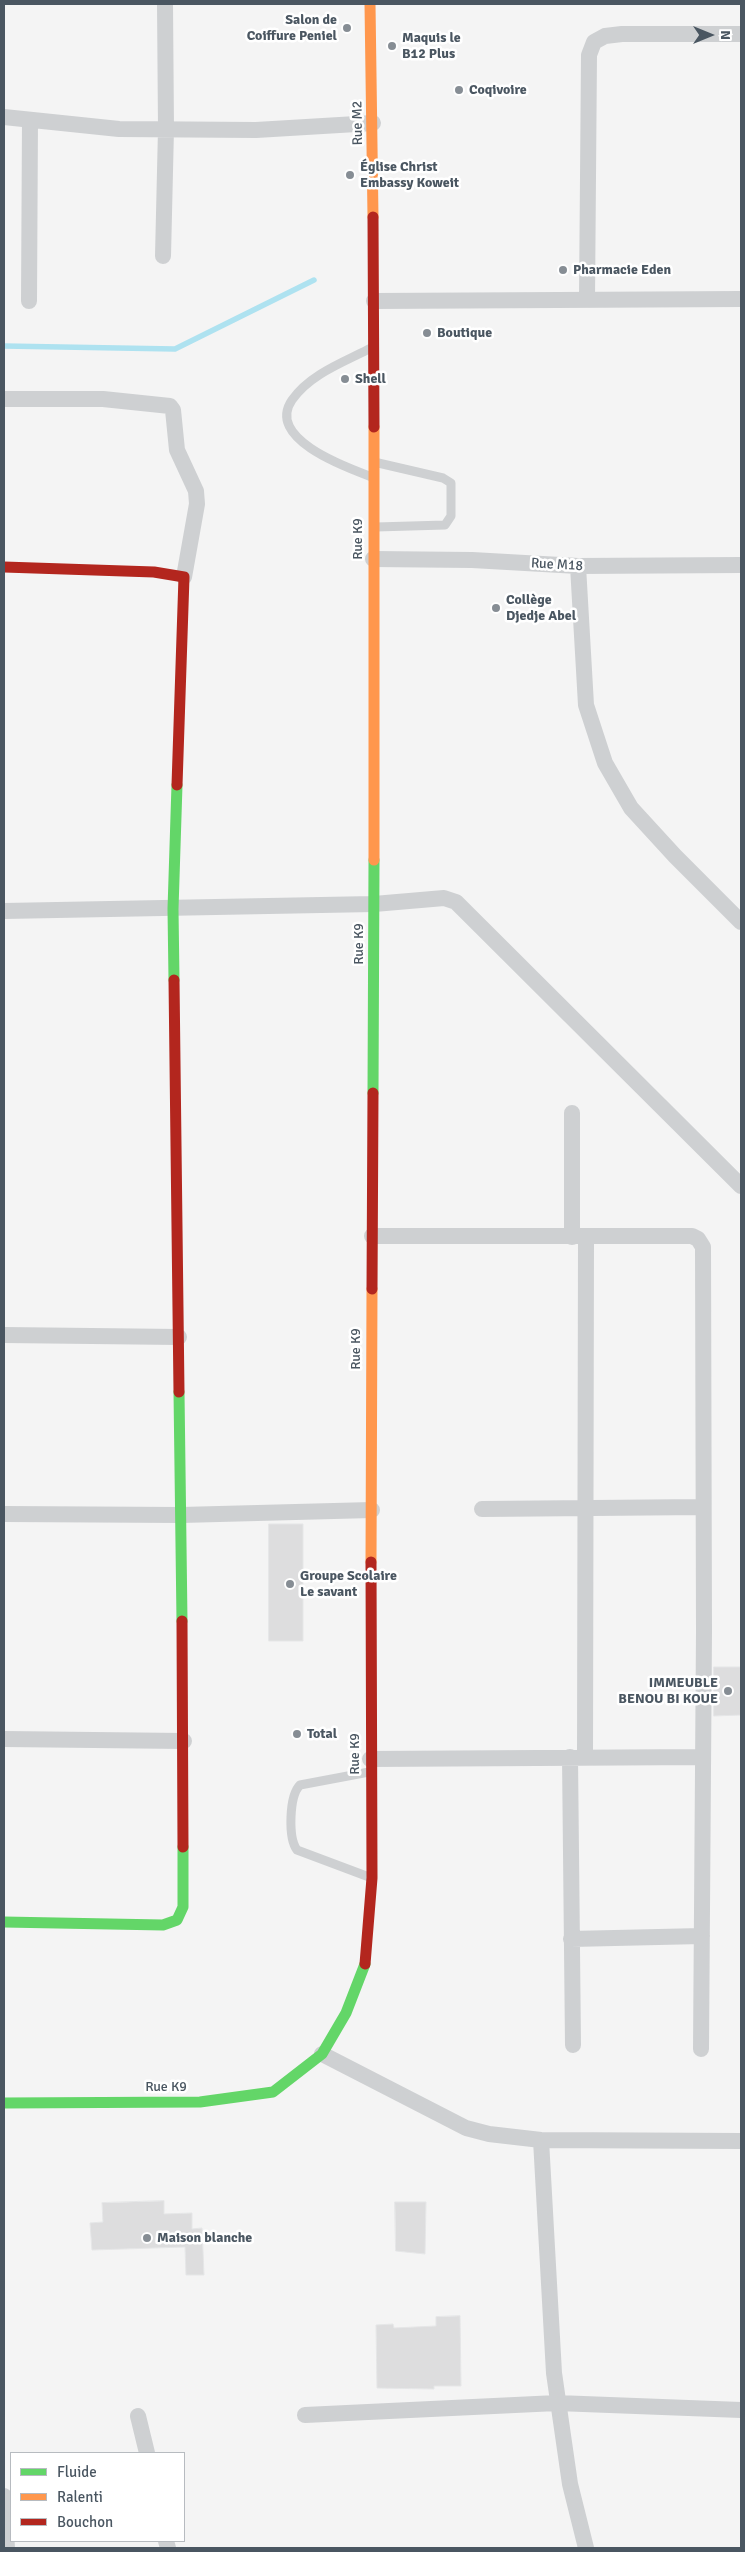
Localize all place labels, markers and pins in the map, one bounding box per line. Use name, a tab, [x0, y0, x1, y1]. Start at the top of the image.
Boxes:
place label: Salon de Coiffure Peniel	[247, 12, 337, 44]
marker: Salon de Coiffure Peniel	[341, 22, 353, 34]
place label: Maquis le B12 Plus	[402, 30, 461, 62]
marker: Maquis le B12 Plus	[386, 40, 398, 52]
place label: Coqivoire	[469, 82, 527, 98]
marker: Coqivoire	[453, 84, 465, 96]
place label: Église Christ Embassy Koweit	[360, 159, 459, 192]
marker: Église Christ Embassy Koweit	[344, 169, 356, 181]
place label: Pharmacie Eden	[573, 262, 671, 278]
marker: Pharmacie Eden	[557, 264, 569, 276]
place label: Boutique	[437, 325, 492, 341]
marker: Boutique	[421, 327, 433, 339]
place label: Shell	[355, 371, 386, 387]
marker: Shell	[339, 373, 351, 385]
place label: Collège Djedje Abel	[506, 592, 576, 624]
marker: Collège Djedje Abel	[490, 602, 502, 614]
place label: Groupe Scolaire Le savant	[300, 1568, 397, 1600]
marker: Groupe Scolaire Le savant	[284, 1578, 296, 1590]
place label: IMMEUBLE BENOU BI KOUE	[618, 1675, 718, 1708]
marker: IMMEUBLE BENOU BI KOUE	[722, 1685, 734, 1697]
place label: Total	[307, 1726, 337, 1742]
marker: Total	[291, 1728, 303, 1740]
place label: Maison blanche	[157, 2230, 252, 2246]
marker: Maison blanche	[141, 2232, 153, 2244]

